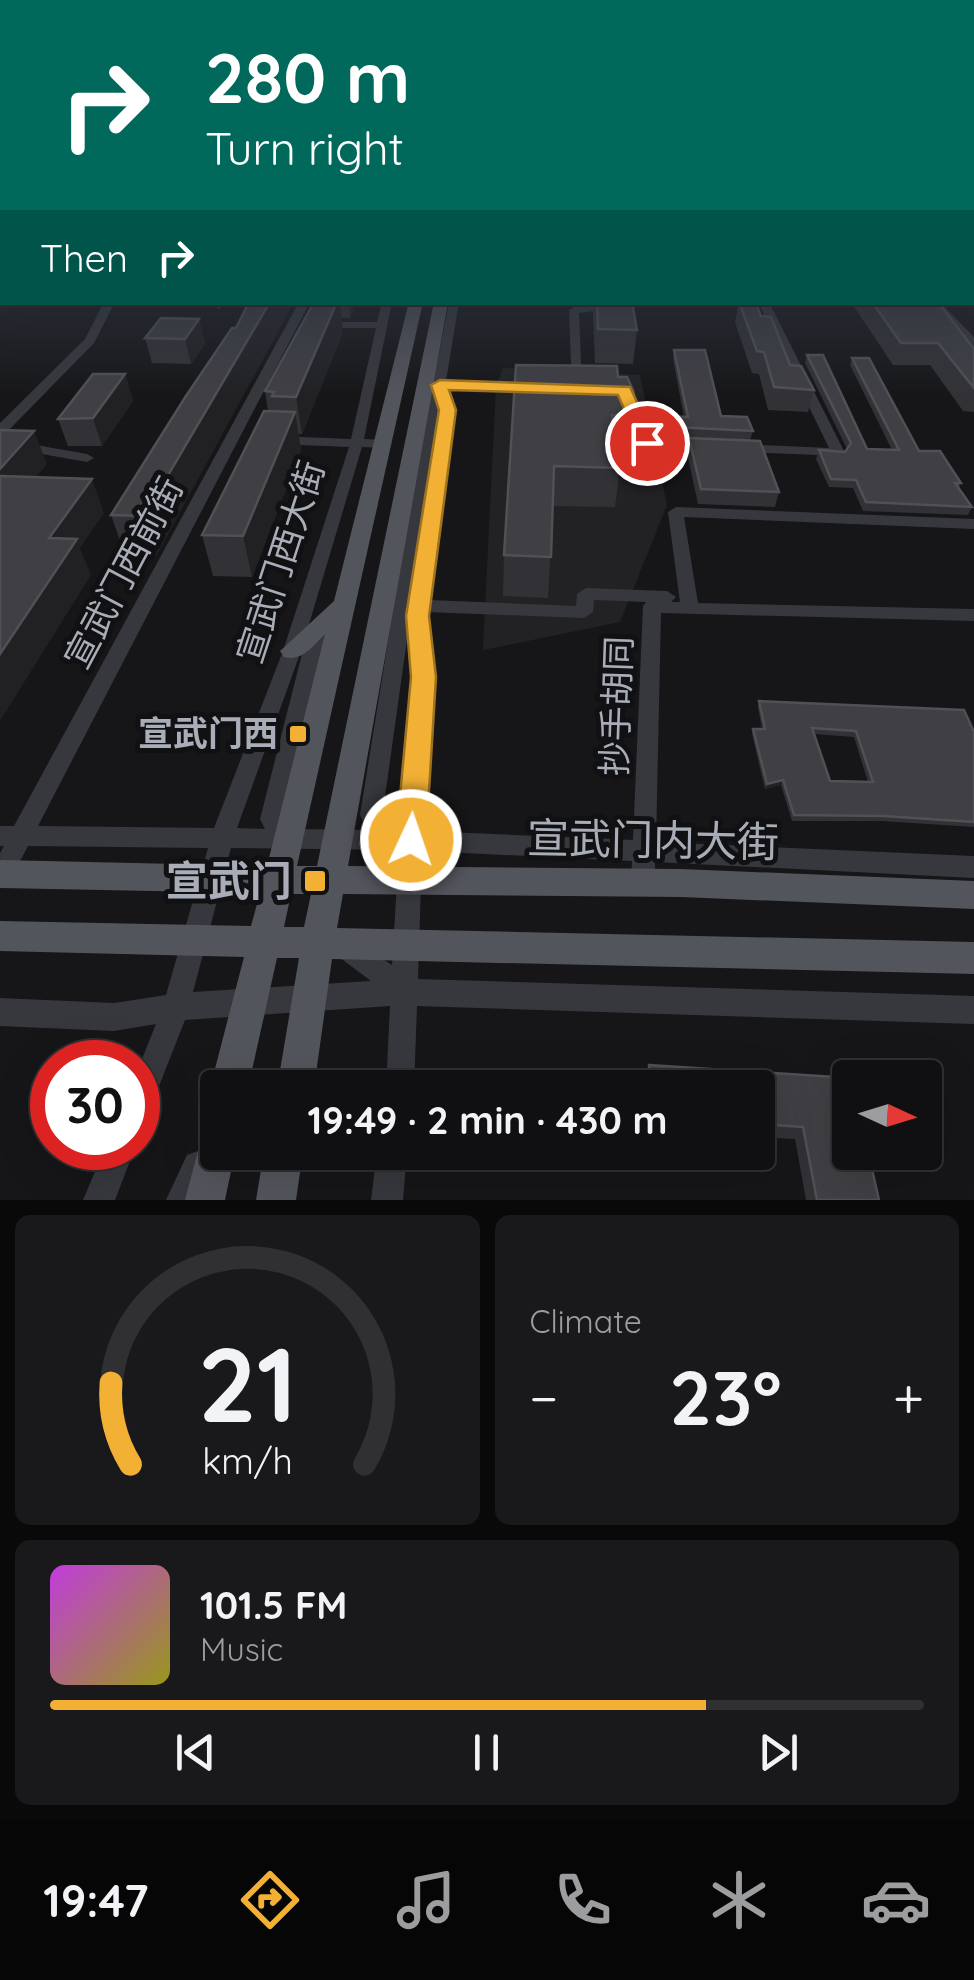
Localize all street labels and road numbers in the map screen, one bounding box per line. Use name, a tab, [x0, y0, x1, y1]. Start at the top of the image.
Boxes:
street label: 宣武门西大街	[227, 455, 333, 668]
street label: 宣武门西前街	[54, 469, 192, 676]
street label: 抄手胡同	[592, 635, 640, 777]
street label: 宣武门内大街	[527, 811, 779, 868]

